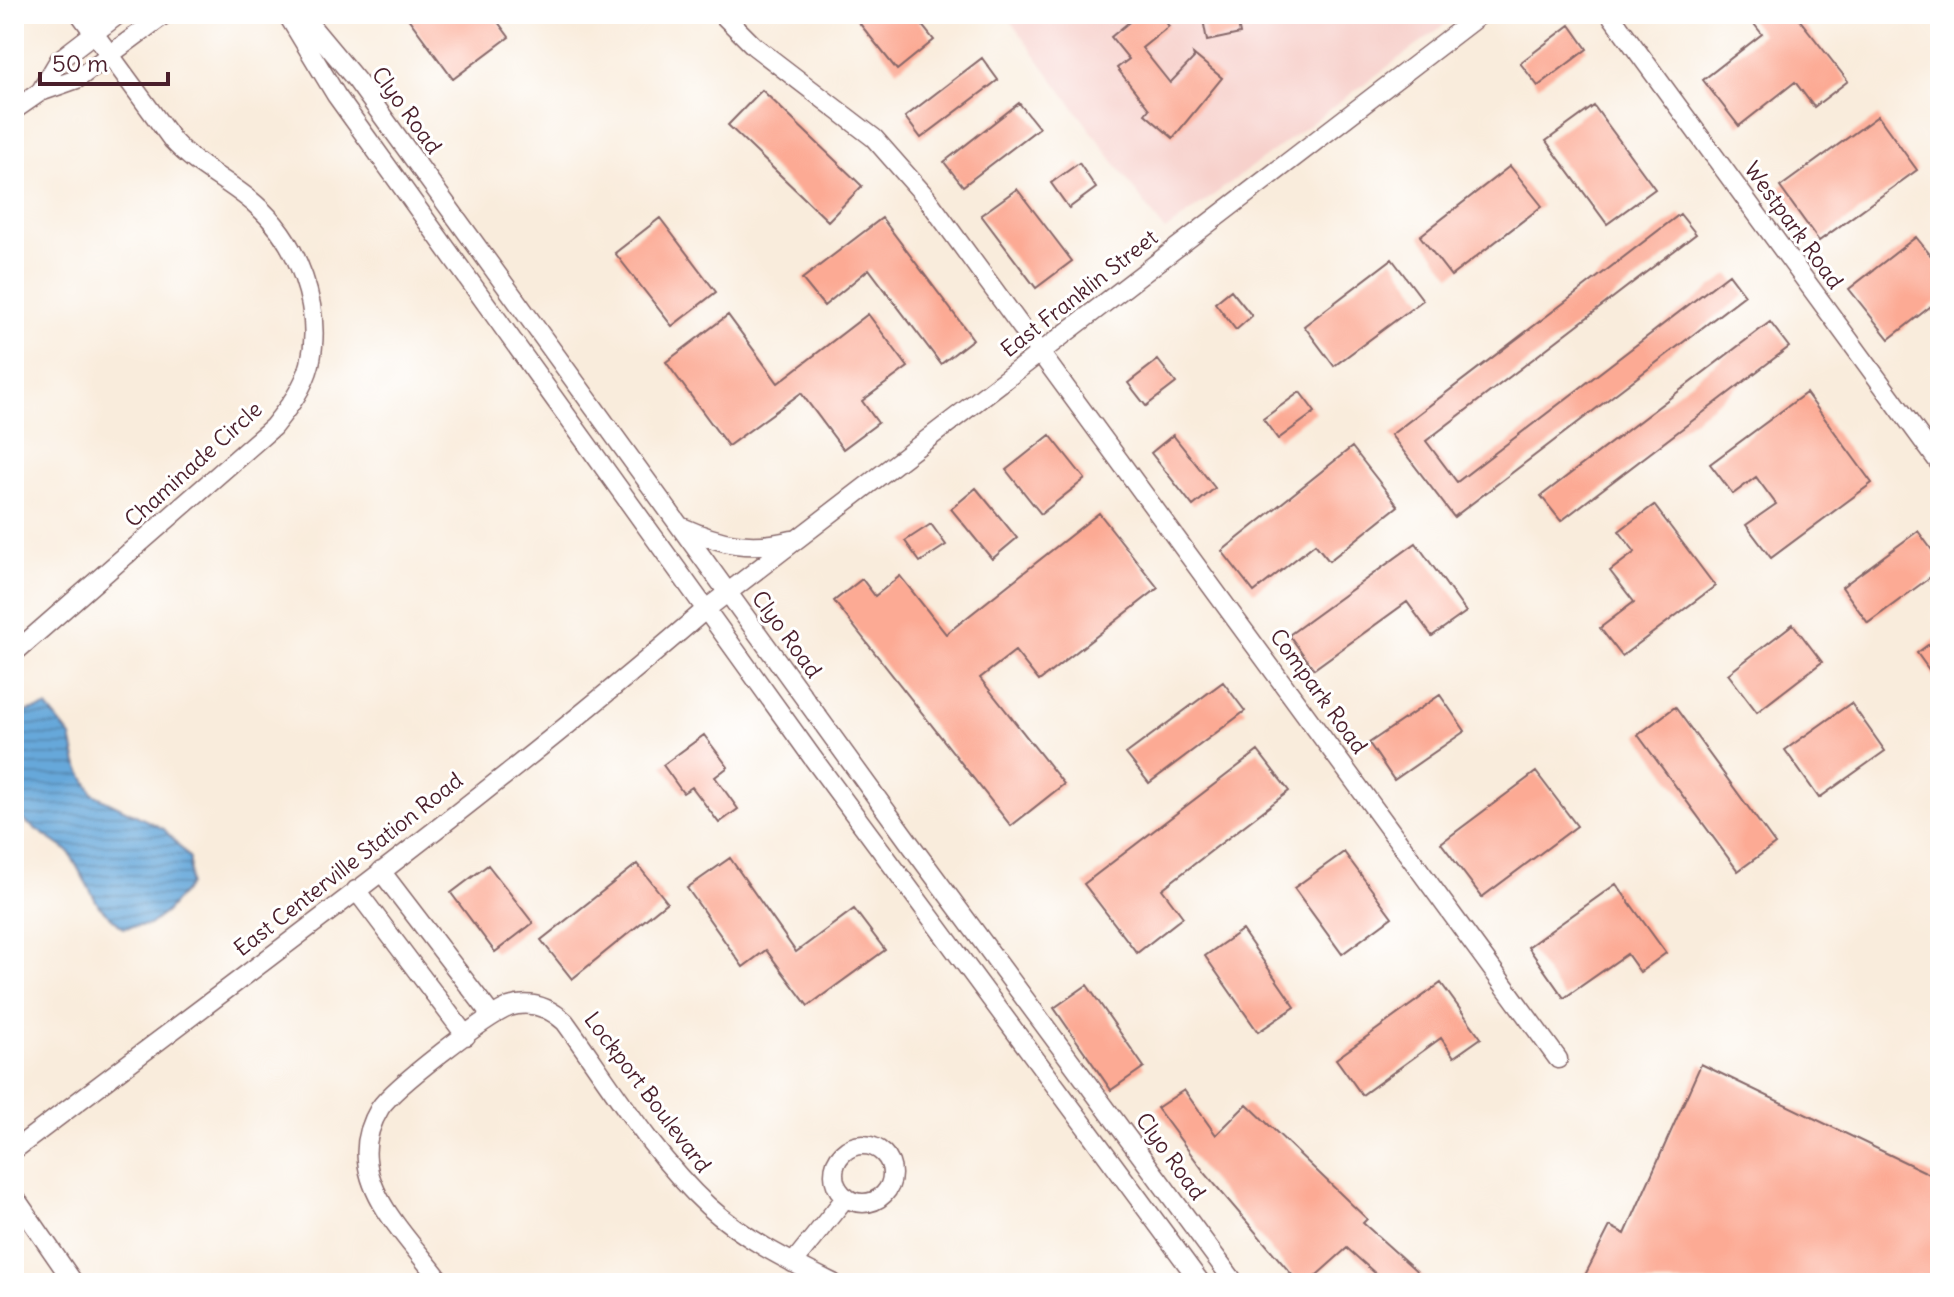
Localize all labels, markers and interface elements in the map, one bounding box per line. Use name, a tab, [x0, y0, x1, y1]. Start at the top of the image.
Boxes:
scale bar	[40, 36, 168, 86]
text: 50 m	[52, 48, 108, 78]
street label: Clyo Road	[366, 61, 448, 159]
street label: Westpark Road	[1738, 156, 1850, 294]
street label: East Franklin Street	[995, 223, 1163, 363]
street label: Chaminade Circle	[119, 395, 267, 533]
street label: Clyo Road	[746, 585, 828, 683]
street label: Compark Road	[1264, 623, 1374, 759]
street label: East Centerville Station Road	[228, 766, 468, 962]
street label: Lockport Boulevard	[578, 1006, 718, 1178]
street label: Clyo Road	[1130, 1107, 1212, 1205]

